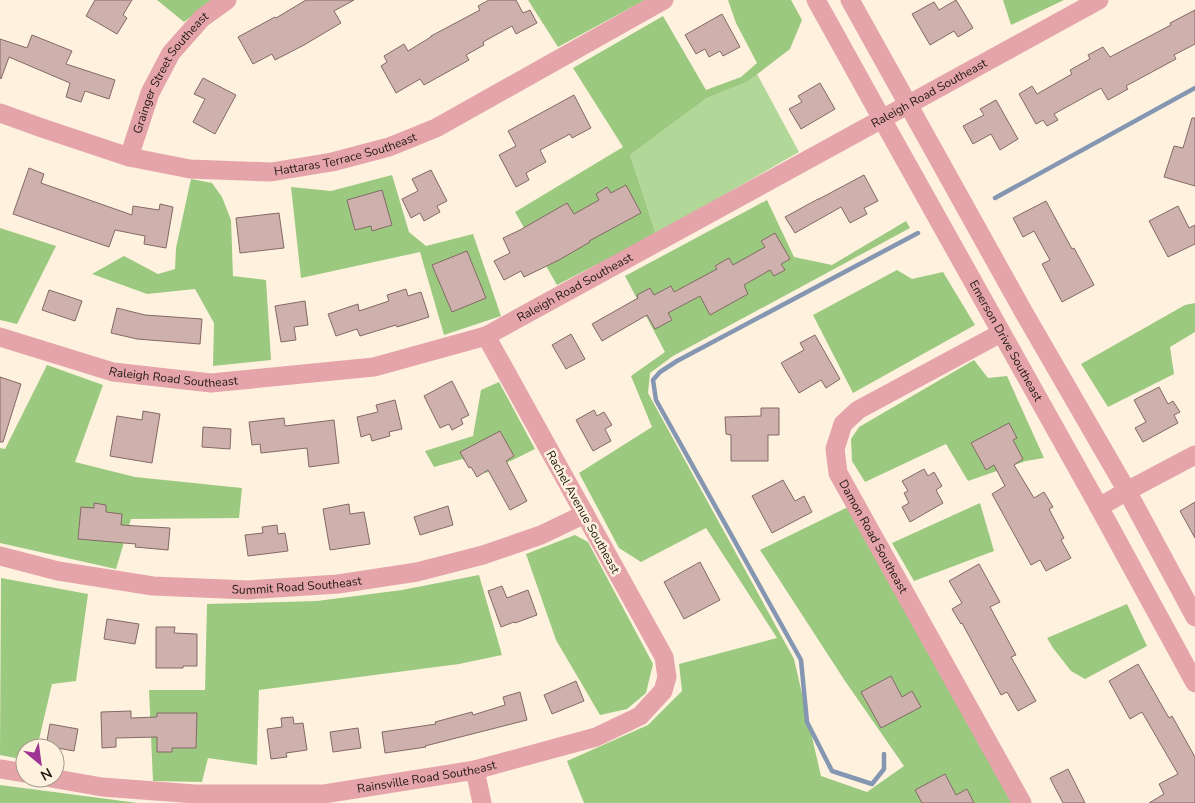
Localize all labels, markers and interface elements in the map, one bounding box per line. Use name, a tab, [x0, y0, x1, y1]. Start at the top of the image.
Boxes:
street label: Grainger Street Southeast	[129, 8, 212, 136]
street label: Raleigh Road Southeast	[868, 55, 990, 131]
street label: Hattaras Terrace Southeast	[273, 128, 420, 179]
street label: Raleigh Road Southeast	[514, 249, 636, 326]
street label: Emerson Drive Southeast	[966, 277, 1047, 405]
street label: Raleigh Road Southeast	[107, 363, 239, 391]
street label: Rachel Avenue Southeast	[543, 448, 624, 577]
street label: Damon Road Southeast	[835, 477, 912, 597]
street label: Summit Road Southeast	[231, 572, 364, 598]
north arrow	[15, 738, 65, 788]
street label: Rainsville Road Southeast	[356, 756, 499, 797]
text: N	[37, 763, 55, 785]

